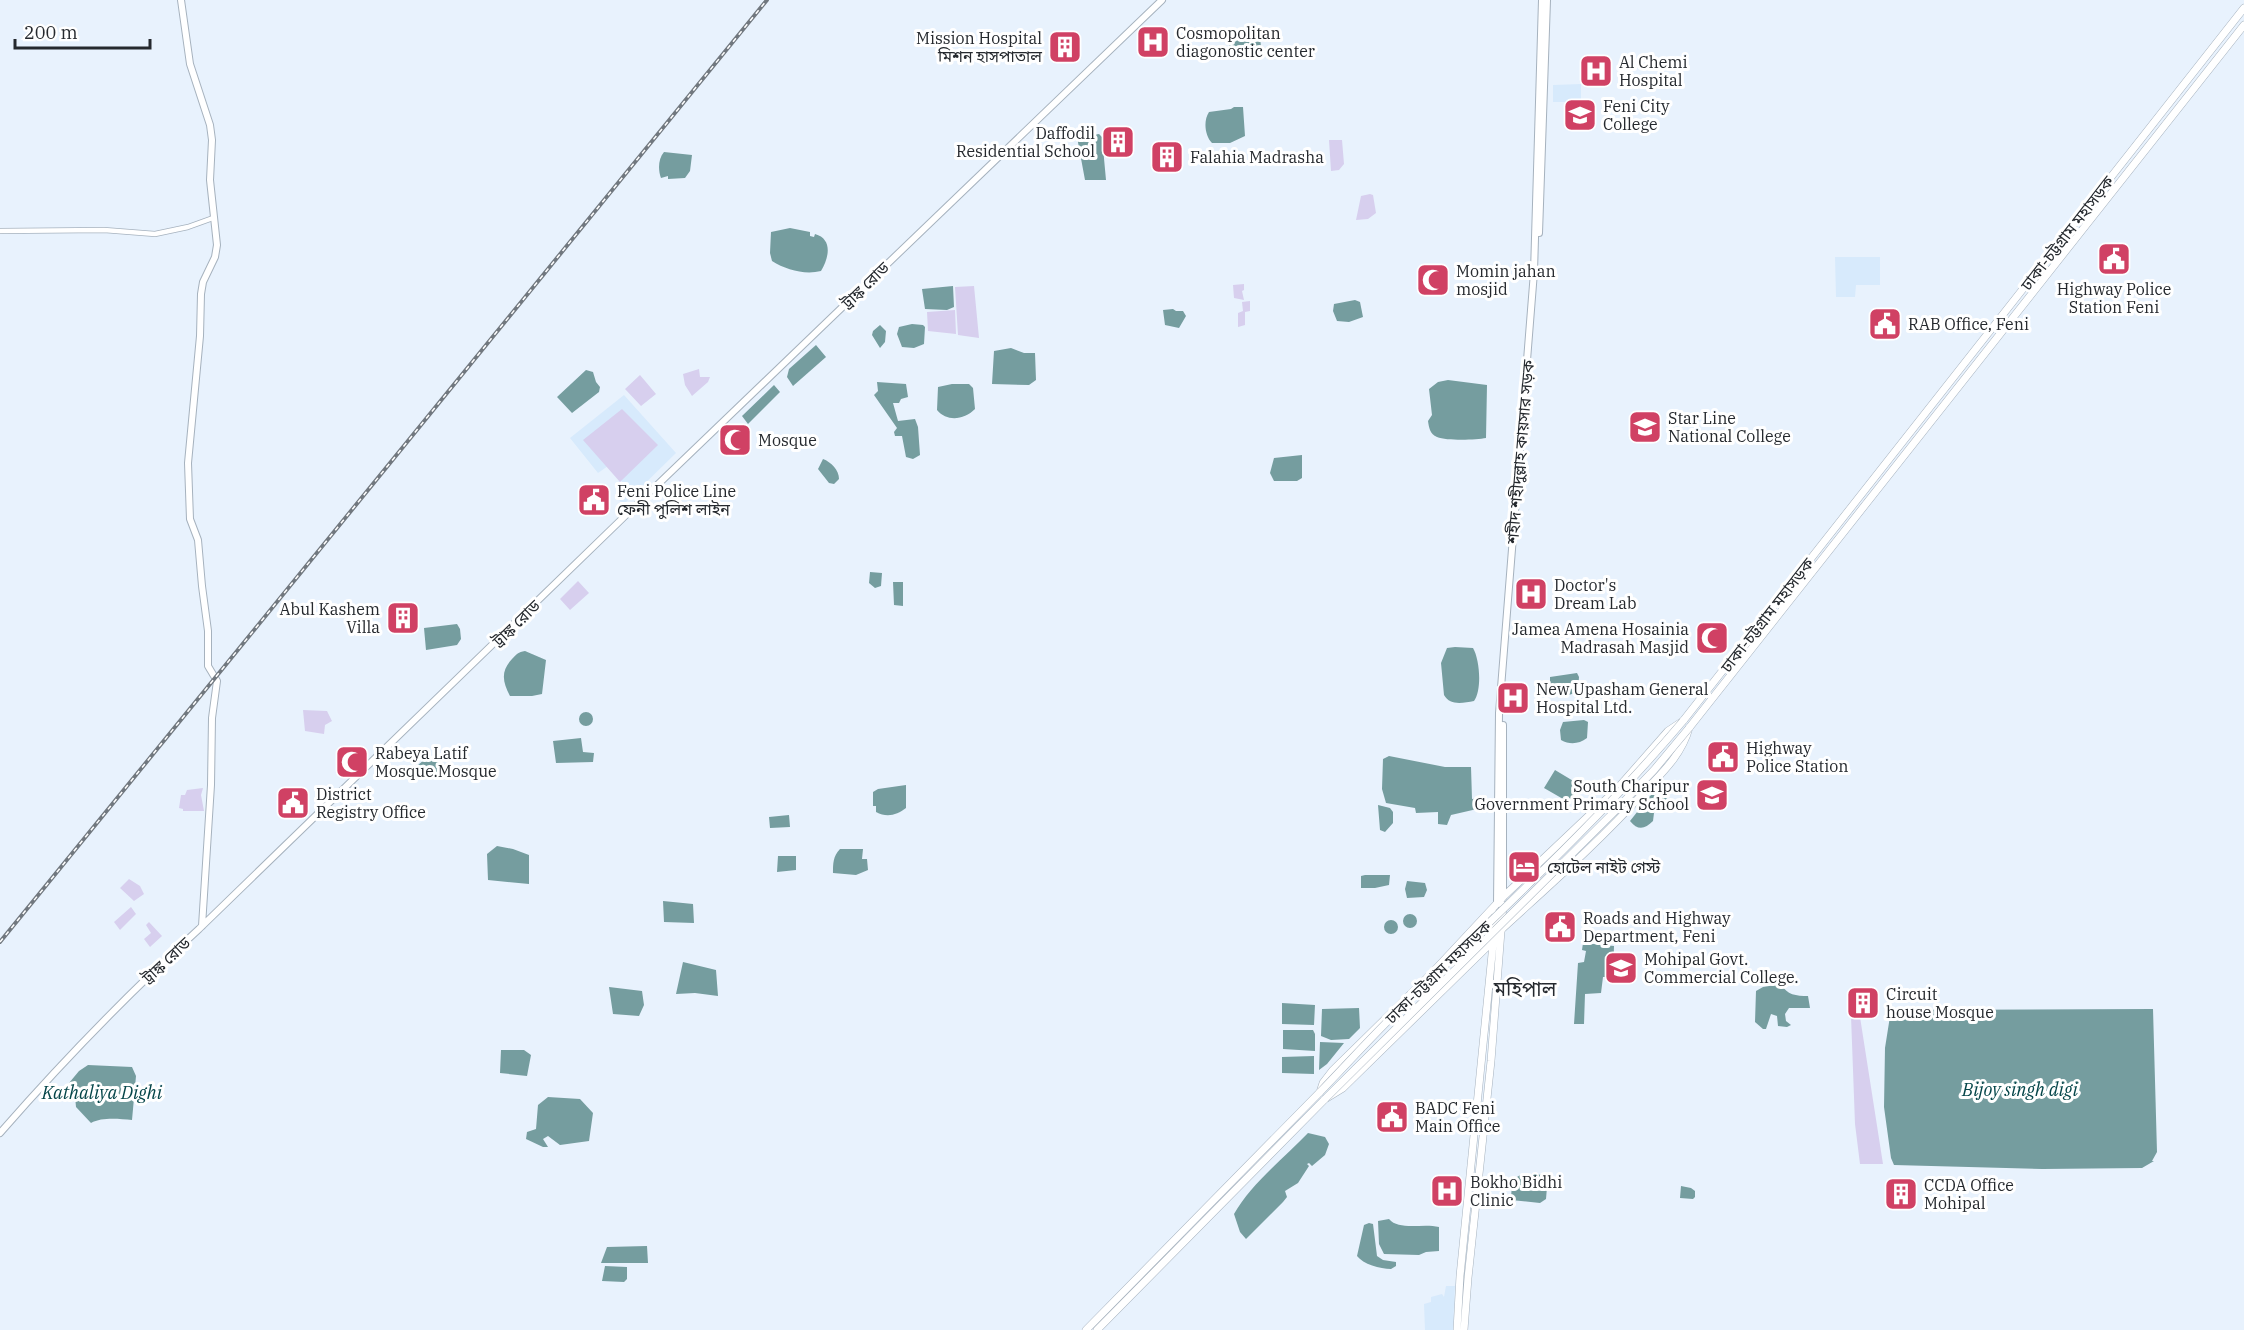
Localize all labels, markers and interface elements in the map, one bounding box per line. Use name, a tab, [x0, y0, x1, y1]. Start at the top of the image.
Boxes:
scale bar	[15, 12, 150, 50]
text: 200 m	[24, 21, 78, 44]
place label: Cosmopolitan diagonostic center	[1176, 23, 1315, 61]
hospital icon: Cosmopolitan diagonostic center	[1135, 24, 1171, 60]
place label: Mission Hospital মিশন হাসপাতাল	[916, 28, 1042, 66]
building icon: Mission Hospital মিশন হাসপাতাল	[1047, 29, 1083, 65]
place label: Al Chemi Hospital	[1619, 52, 1688, 90]
hospital icon: Al Chemi Hospital	[1578, 53, 1614, 89]
place label: Feni City College	[1603, 96, 1670, 134]
school or university icon: Feni City College	[1562, 97, 1598, 133]
place label: Daffodil Residential School	[956, 123, 1095, 161]
building icon: Daffodil Residential School	[1100, 124, 1136, 160]
building icon: Falahia Madrasha	[1149, 139, 1185, 175]
place label: Falahia Madrasha	[1190, 147, 1324, 167]
street label: ঢাকা-চট্টগ্রাম মহাসড়ক	[2015, 171, 2119, 295]
public building icon: Highway Police Station Feni	[2096, 241, 2132, 277]
street label: ট্রাঙ্ক রোড	[836, 257, 894, 313]
place label: Momin jahan mosjid	[1456, 261, 1556, 299]
mosque icon: Momin jahan mosjid	[1415, 262, 1451, 298]
place label: Highway Police Station Feni	[2057, 279, 2171, 317]
public building icon: RAB Office, Feni	[1867, 306, 1903, 342]
place label: RAB Office, Feni	[1908, 314, 2029, 334]
street label: শহীদ শহীদুল্লাহ কায়সার সড়ক	[1502, 358, 1538, 546]
place label: Star Line National College	[1668, 408, 1791, 446]
school or university icon: Star Line National College	[1627, 409, 1663, 445]
mosque icon: Mosque	[717, 422, 753, 458]
place label: Mosque	[758, 430, 817, 450]
place label: Feni Police Line ফেনী পুলিশ লাইন	[617, 481, 736, 519]
public building icon: Feni Police Line ফেনী পুলিশ লাইন	[576, 482, 612, 518]
street label: ঢাকা-চট্টগ্রাম মহাসড়ক	[1715, 553, 1819, 677]
place label: Doctor's Dream Lab	[1554, 575, 1636, 613]
hospital icon: Doctor's Dream Lab	[1513, 576, 1549, 612]
street label: ট্রাঙ্ক রোড	[487, 595, 545, 651]
place label: Abul Kashem Villa	[280, 599, 380, 637]
building icon: Abul Kashem Villa	[385, 600, 421, 636]
place label: Jamea Amena Hosainia Madrasah Masjid	[1512, 619, 1689, 657]
mosque icon: Jamea Amena Hosainia Madrasah Masjid	[1694, 620, 1730, 656]
place label: New Upasham General Hospital Ltd.	[1536, 679, 1709, 717]
hospital icon: New Upasham General Hospital Ltd.	[1495, 680, 1531, 716]
place label: Highway Police Station	[1746, 738, 1849, 776]
public building icon: Highway Police Station	[1705, 739, 1741, 775]
place label: Rabeya Latif Mosque.Mosque	[375, 743, 497, 781]
mosque icon: Rabeya Latif Mosque.Mosque	[334, 744, 370, 780]
place label: South Charipur Government Primary School	[1474, 776, 1689, 814]
school or university icon: South Charipur Government Primary School	[1694, 777, 1730, 813]
place label: District Registry Office	[316, 784, 426, 822]
public building icon: District Registry Office	[275, 785, 311, 821]
hotel icon: হোটেল নাইট গেস্ট	[1506, 849, 1542, 885]
place label: হোটেল নাইট গেস্ট	[1547, 857, 1661, 877]
place label: Roads and Highway Department, Feni	[1583, 908, 1731, 946]
public building icon: Roads and Highway Department, Feni	[1542, 909, 1578, 945]
street label: ঢাকা-চট্টগ্রাম মহাসড়ক	[1380, 915, 1496, 1028]
street label: ট্রাঙ্ক রোড	[137, 932, 195, 988]
place label: Mohipal Govt. Commercial College.	[1644, 949, 1799, 987]
school or university icon: Mohipal Govt. Commercial College.	[1603, 950, 1639, 986]
district label: মহিপাল	[1493, 975, 1557, 1002]
place label: Circuit house Mosque	[1886, 984, 1994, 1022]
building icon: Circuit house Mosque	[1845, 985, 1881, 1021]
water label: Bijoy singh digi	[1961, 1078, 2078, 1101]
water label: Kathaliya Dighi	[41, 1081, 163, 1104]
place label: BADC Feni Main Office	[1415, 1098, 1500, 1136]
public building icon: BADC Feni Main Office	[1374, 1099, 1410, 1135]
place label: Bokho Bidhi Clinic	[1470, 1172, 1562, 1210]
hospital icon: Bokho Bidhi Clinic	[1429, 1173, 1465, 1209]
place label: CCDA Office Mohipal	[1924, 1175, 2014, 1213]
building icon: CCDA Office Mohipal	[1883, 1176, 1919, 1212]

